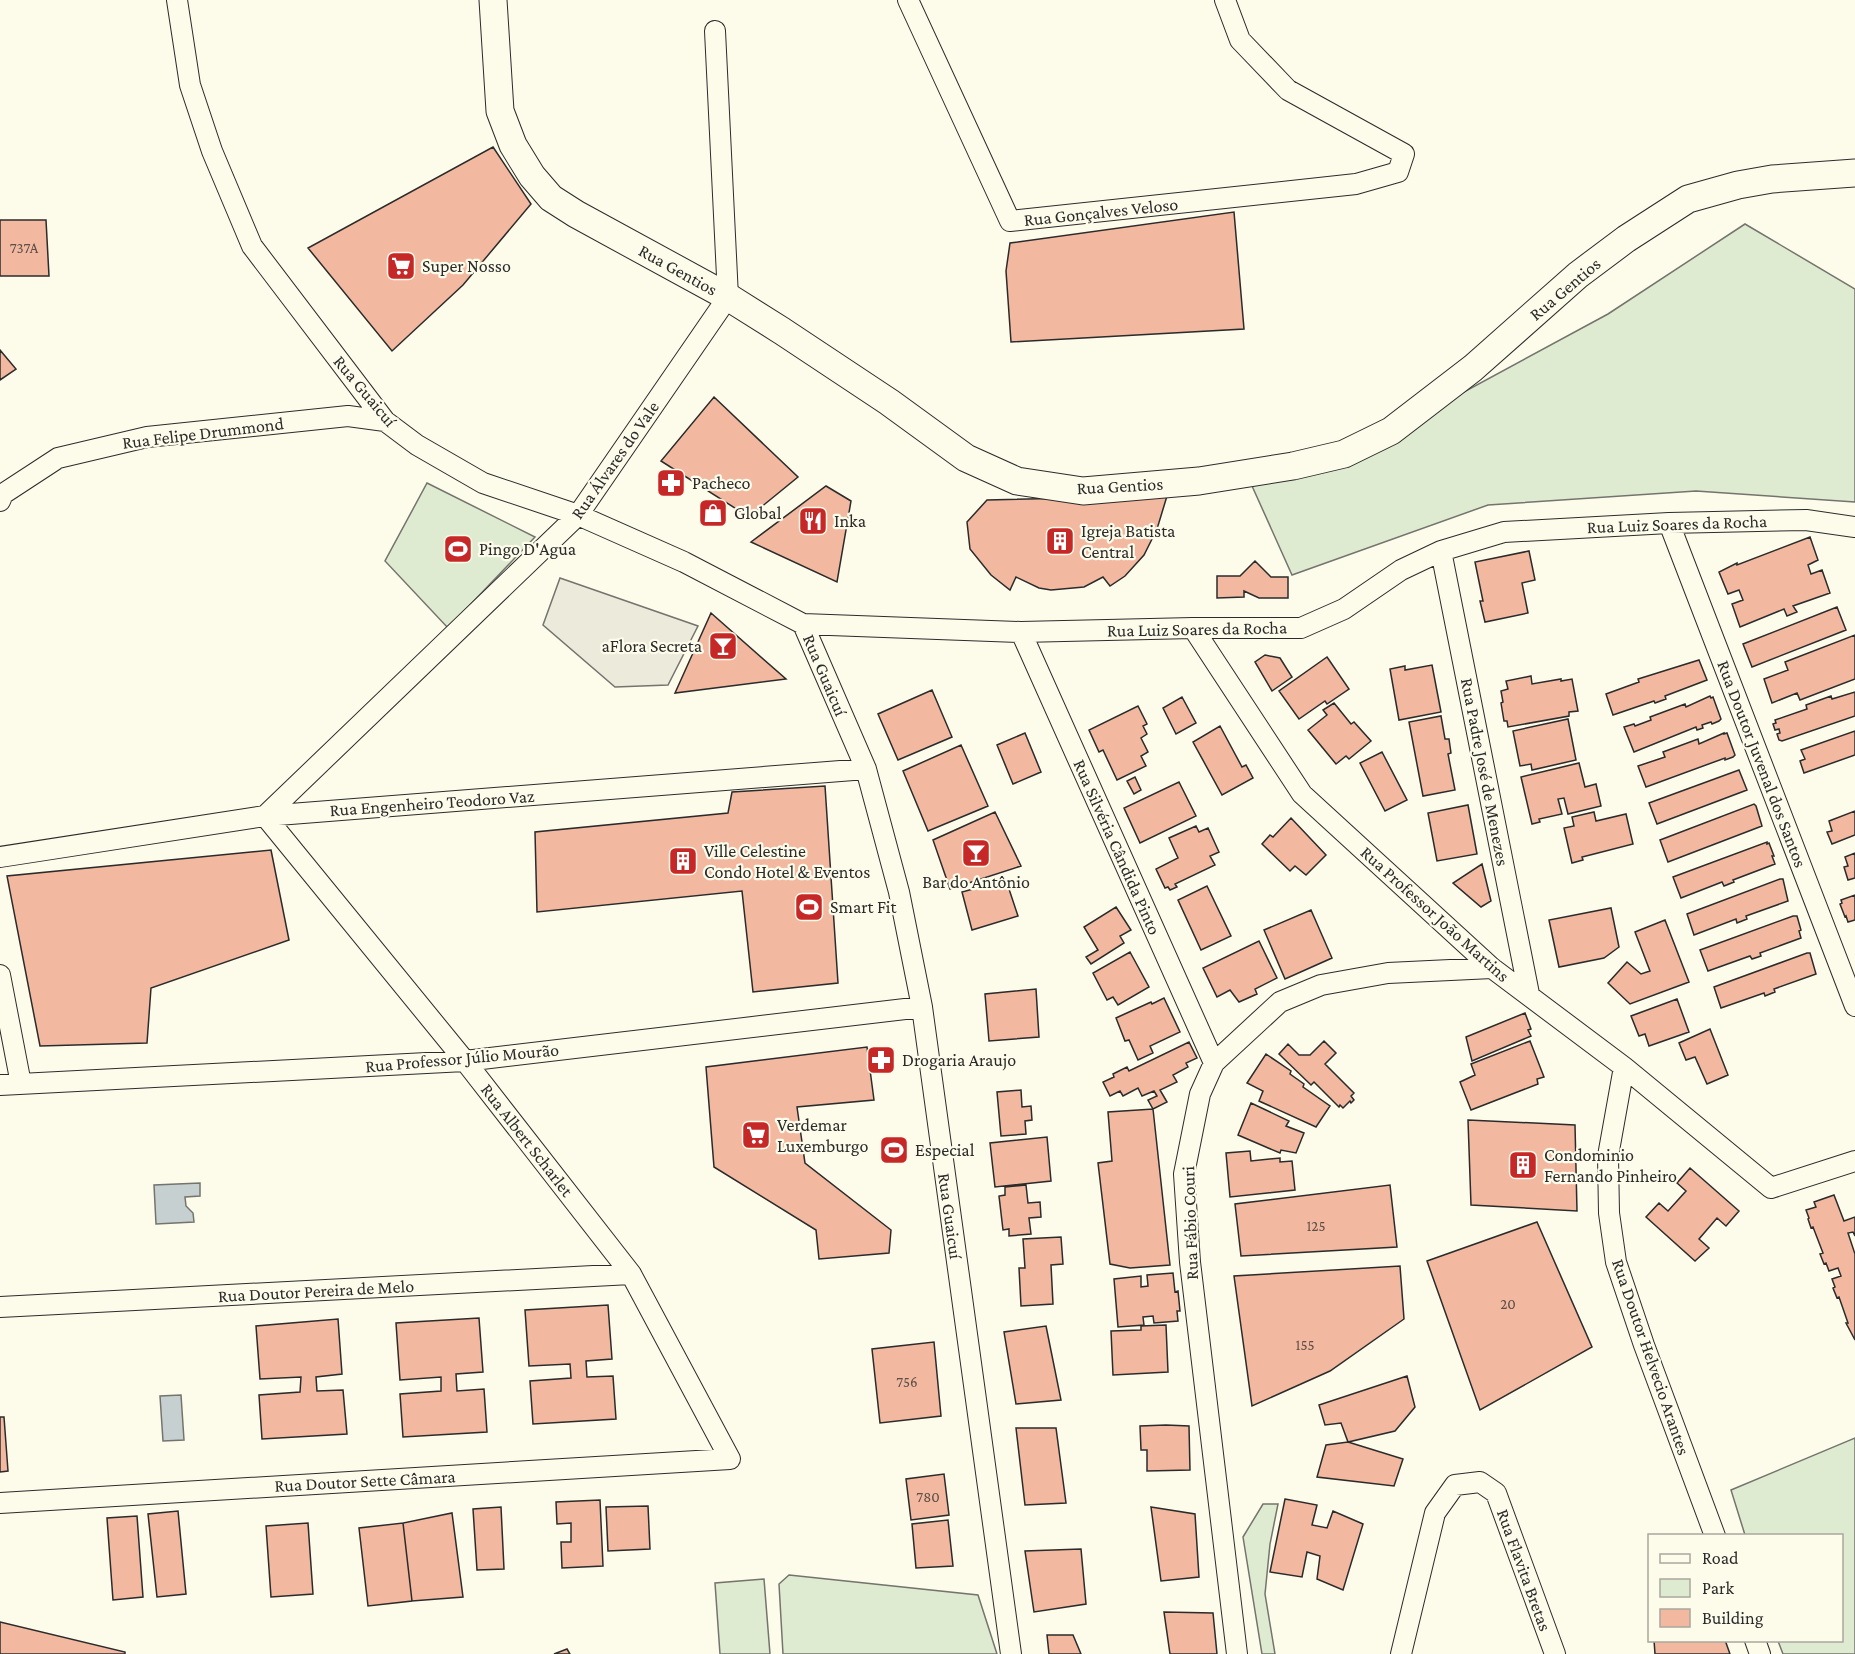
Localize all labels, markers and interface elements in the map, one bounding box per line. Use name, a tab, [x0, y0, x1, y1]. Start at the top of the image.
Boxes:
street label: Rua Gonçalves Veloso	[1023, 194, 1179, 230]
house number: 737A	[10, 240, 39, 256]
street label: Rua Gentios	[635, 240, 721, 300]
supermarket icon: Super Nosso	[385, 250, 417, 282]
street label: Rua Gentios	[1525, 253, 1605, 325]
place label: Super Nosso	[422, 256, 511, 276]
street label: Rua Guaicuí	[329, 351, 401, 432]
street label: Rua Álvares do Vale	[567, 397, 663, 523]
street label: Rua Felipe Drummond	[121, 413, 285, 453]
pharmacy icon: Pacheco	[655, 467, 687, 499]
place label: Pacheco	[692, 473, 750, 493]
street label: Rua Gentios	[1076, 474, 1164, 498]
shop icon: Global	[697, 497, 729, 529]
place label: Global	[734, 503, 782, 523]
restaurant icon: Inka	[797, 505, 829, 537]
place label: Inka	[834, 511, 866, 531]
street label: Rua Luiz Soares da Rocha	[1586, 511, 1768, 537]
place label: Igreja Batista Central	[1081, 521, 1175, 562]
building icon: Igreja Batista Central	[1044, 525, 1076, 557]
sports icon: Pingo D'Agua	[442, 533, 474, 565]
place label: Pingo D'Agua	[479, 539, 576, 559]
street label: Rua Luiz Soares da Rocha	[1107, 617, 1287, 641]
bar icon: aFlora Secreta	[707, 630, 739, 662]
street label: Rua Guaicuí	[799, 631, 852, 720]
place label: aFlora Secreta	[601, 636, 702, 656]
street label: Rua Doutor Juvenal dos Santos	[1713, 658, 1811, 870]
street label: Rua Padre José de Menezes	[1457, 676, 1513, 868]
street label: Rua Silvéria Cândida Pinto	[1069, 756, 1165, 938]
street label: Rua Engenheiro Teodoro Vaz	[329, 786, 535, 820]
bar icon: Bar do Antônio	[960, 837, 992, 869]
place label: Ville Celestine Condo Hotel & Eventos	[704, 841, 870, 882]
street label: Rua Professor João Martins	[1357, 842, 1513, 986]
building icon: Ville Celestine Condo Hotel & Eventos	[667, 845, 699, 877]
place label: Bar do Antônio	[922, 872, 1030, 892]
sports icon: Smart Fit	[793, 891, 825, 923]
place label: Smart Fit	[830, 897, 897, 917]
street label: Rua Professor Júlio Mourão	[364, 1040, 560, 1076]
pharmacy icon: Drogaria Araujo	[865, 1044, 897, 1076]
place label: Drogaria Araujo	[902, 1050, 1016, 1071]
street label: Rua Albert Scharlet	[477, 1080, 578, 1201]
place label: Verdemar Luxemburgo	[777, 1115, 868, 1156]
supermarket icon: Verdemar Luxemburgo	[740, 1119, 772, 1151]
sports icon: Especial	[878, 1134, 910, 1166]
place label: Especial	[915, 1140, 975, 1160]
place label: Condominio Fernando Pinheiro	[1544, 1145, 1677, 1186]
building icon: Condominio Fernando Pinheiro	[1507, 1149, 1539, 1181]
street label: Rua Fábio Couri	[1178, 1165, 1202, 1280]
street label: Rua Guaicuí	[934, 1172, 966, 1262]
house number: 125	[1306, 1218, 1326, 1234]
street label: Rua Doutor Helvecio Arantes	[1608, 1256, 1694, 1458]
street label: Rua Doutor Pereira de Melo	[217, 1276, 415, 1306]
house number: 20	[1500, 1296, 1516, 1312]
house number: 155	[1296, 1337, 1314, 1353]
house number: 756	[896, 1374, 918, 1390]
street label: Rua Doutor Sette Câmara	[274, 1466, 456, 1496]
house number: 780	[916, 1489, 940, 1505]
street label: Rua Flavita Bretas	[1493, 1506, 1555, 1634]
legend	[1648, 1534, 1843, 1642]
text: Road	[1702, 1548, 1739, 1568]
text: Park	[1702, 1578, 1734, 1598]
text: Building	[1702, 1608, 1764, 1628]

